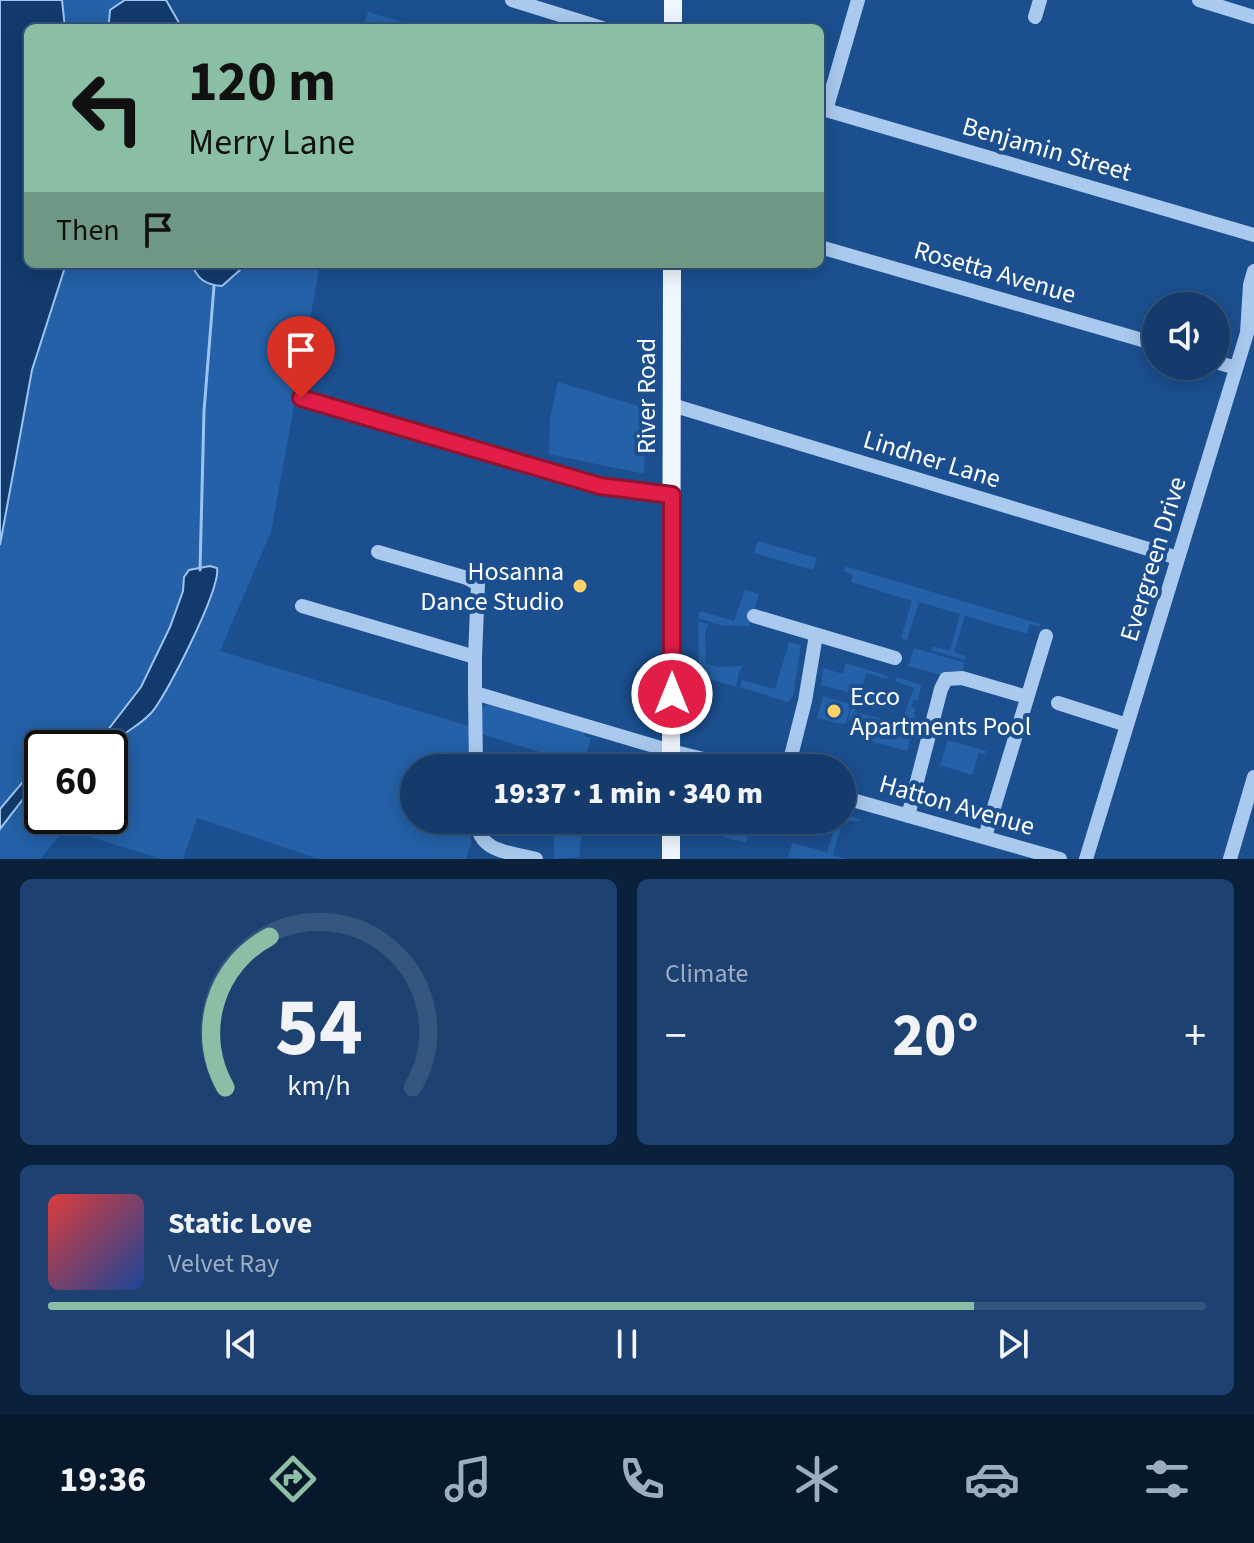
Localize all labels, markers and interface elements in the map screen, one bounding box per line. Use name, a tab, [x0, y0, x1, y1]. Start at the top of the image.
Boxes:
text: 120 m	[188, 43, 336, 122]
icon: left	[56, 56, 160, 160]
street label: Benjamin Street	[958, 107, 1136, 191]
text: Merry Lane	[188, 117, 355, 168]
icon: arrive	[136, 208, 180, 252]
text: Then	[56, 209, 120, 252]
street label: Rosetta Avenue	[910, 231, 1080, 313]
map controls	[1142, 292, 1230, 380]
button: sound	[1142, 292, 1230, 380]
pin	[267, 316, 335, 398]
icon: arrive	[279, 328, 323, 372]
street label: River Road	[628, 338, 665, 454]
street label: Lindner Lane	[859, 421, 1005, 497]
street label: Evergreen Drive	[1110, 472, 1196, 646]
place label: Hosanna Dance Studio	[420, 553, 564, 620]
marker: Hosanna Dance Studio	[571, 577, 589, 595]
position arrow	[630, 652, 714, 736]
place label: Ecco Apartments Pool	[850, 678, 1031, 745]
marker: Ecco Apartments Pool	[825, 702, 843, 720]
speed limit sign: 60	[24, 730, 128, 834]
street label: Hatton Avenue	[875, 765, 1039, 845]
text: 19:37 · 1 min · 340 m	[493, 772, 763, 815]
text: Climate	[665, 955, 749, 992]
text: 54	[275, 969, 362, 1087]
text: 20°	[892, 994, 979, 1079]
text: −	[665, 1005, 687, 1068]
text: +	[1184, 1005, 1206, 1068]
text: km/h	[287, 1066, 350, 1106]
text: Static Love	[168, 1202, 312, 1245]
text: Velvet Ray	[168, 1245, 279, 1282]
icon: previous	[219, 1322, 263, 1366]
icon: pause	[605, 1322, 649, 1366]
icon: next	[991, 1322, 1035, 1366]
icon: directions	[265, 1451, 321, 1507]
icon: music	[440, 1451, 496, 1507]
icon: phone	[614, 1451, 670, 1507]
icon: climate	[789, 1451, 845, 1507]
icon: car	[964, 1451, 1020, 1507]
icon: filters	[1139, 1451, 1195, 1507]
text: 19:36	[59, 1454, 146, 1505]

